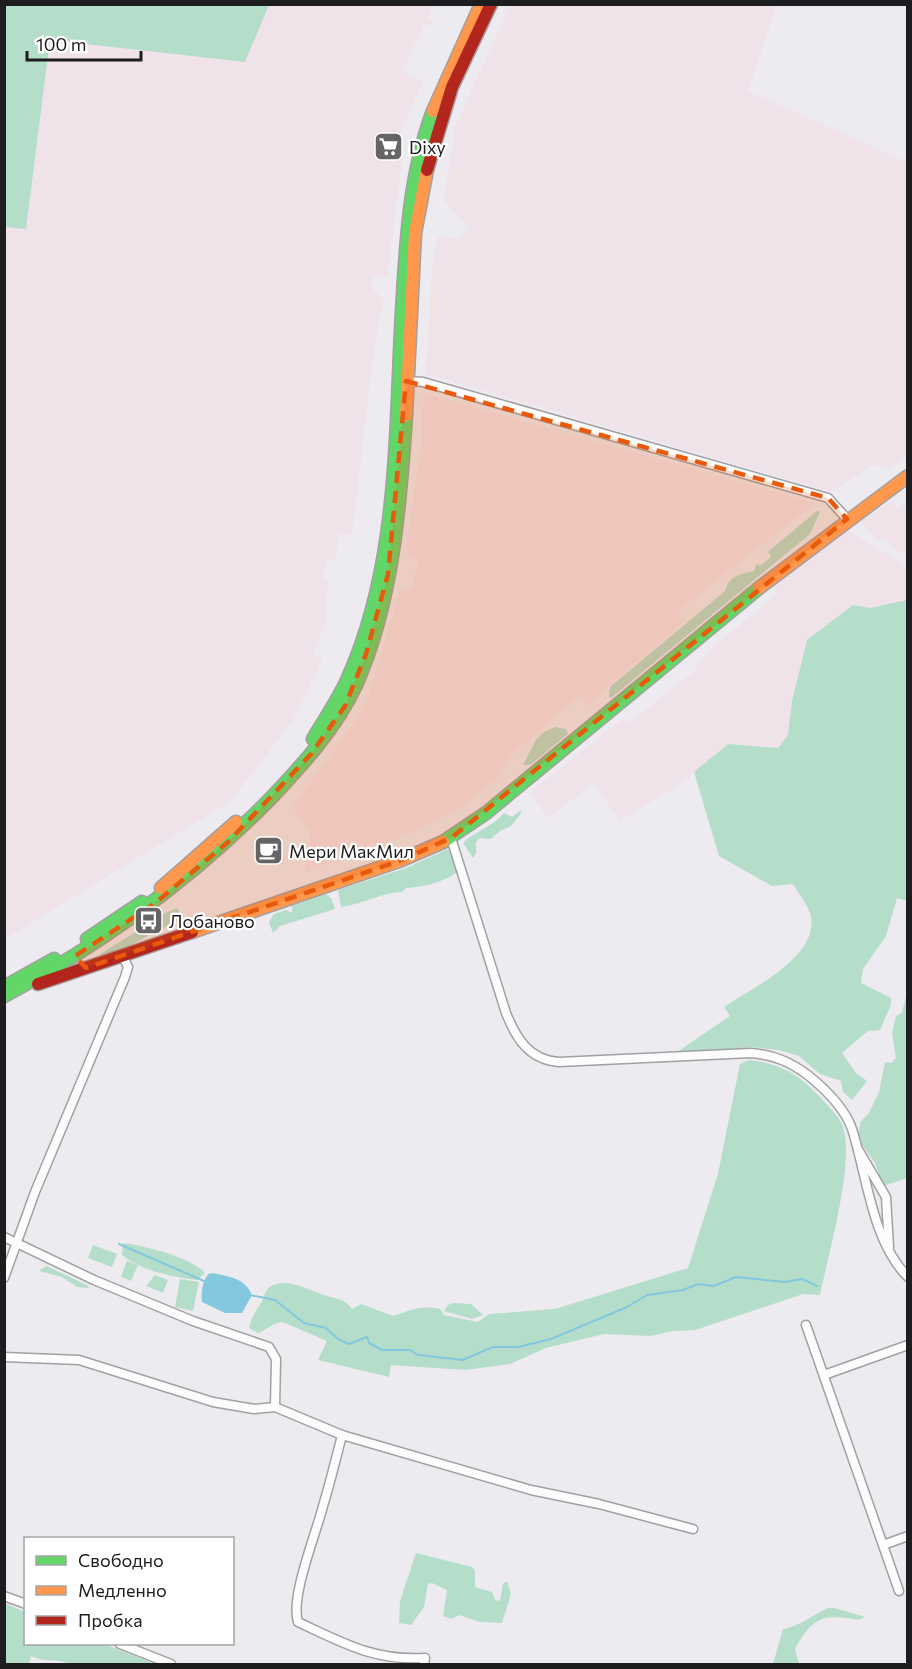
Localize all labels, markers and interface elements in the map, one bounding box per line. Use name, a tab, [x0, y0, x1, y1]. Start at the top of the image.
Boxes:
scale bar	[27, 24, 141, 62]
text: 100 m	[36, 33, 86, 55]
supermarket icon: Dixy	[372, 131, 404, 163]
place label: Dixy	[409, 136, 446, 158]
cafe icon: Мери МакМил	[252, 835, 284, 867]
place label: Мери МакМил	[289, 840, 414, 862]
bus stop icon: Лобаново	[132, 905, 164, 937]
place label: Лобаново	[169, 910, 255, 932]
legend	[24, 1537, 234, 1645]
text: Свободно	[78, 1549, 164, 1571]
text: Медленно	[78, 1579, 167, 1601]
text: Пробка	[78, 1609, 143, 1631]

